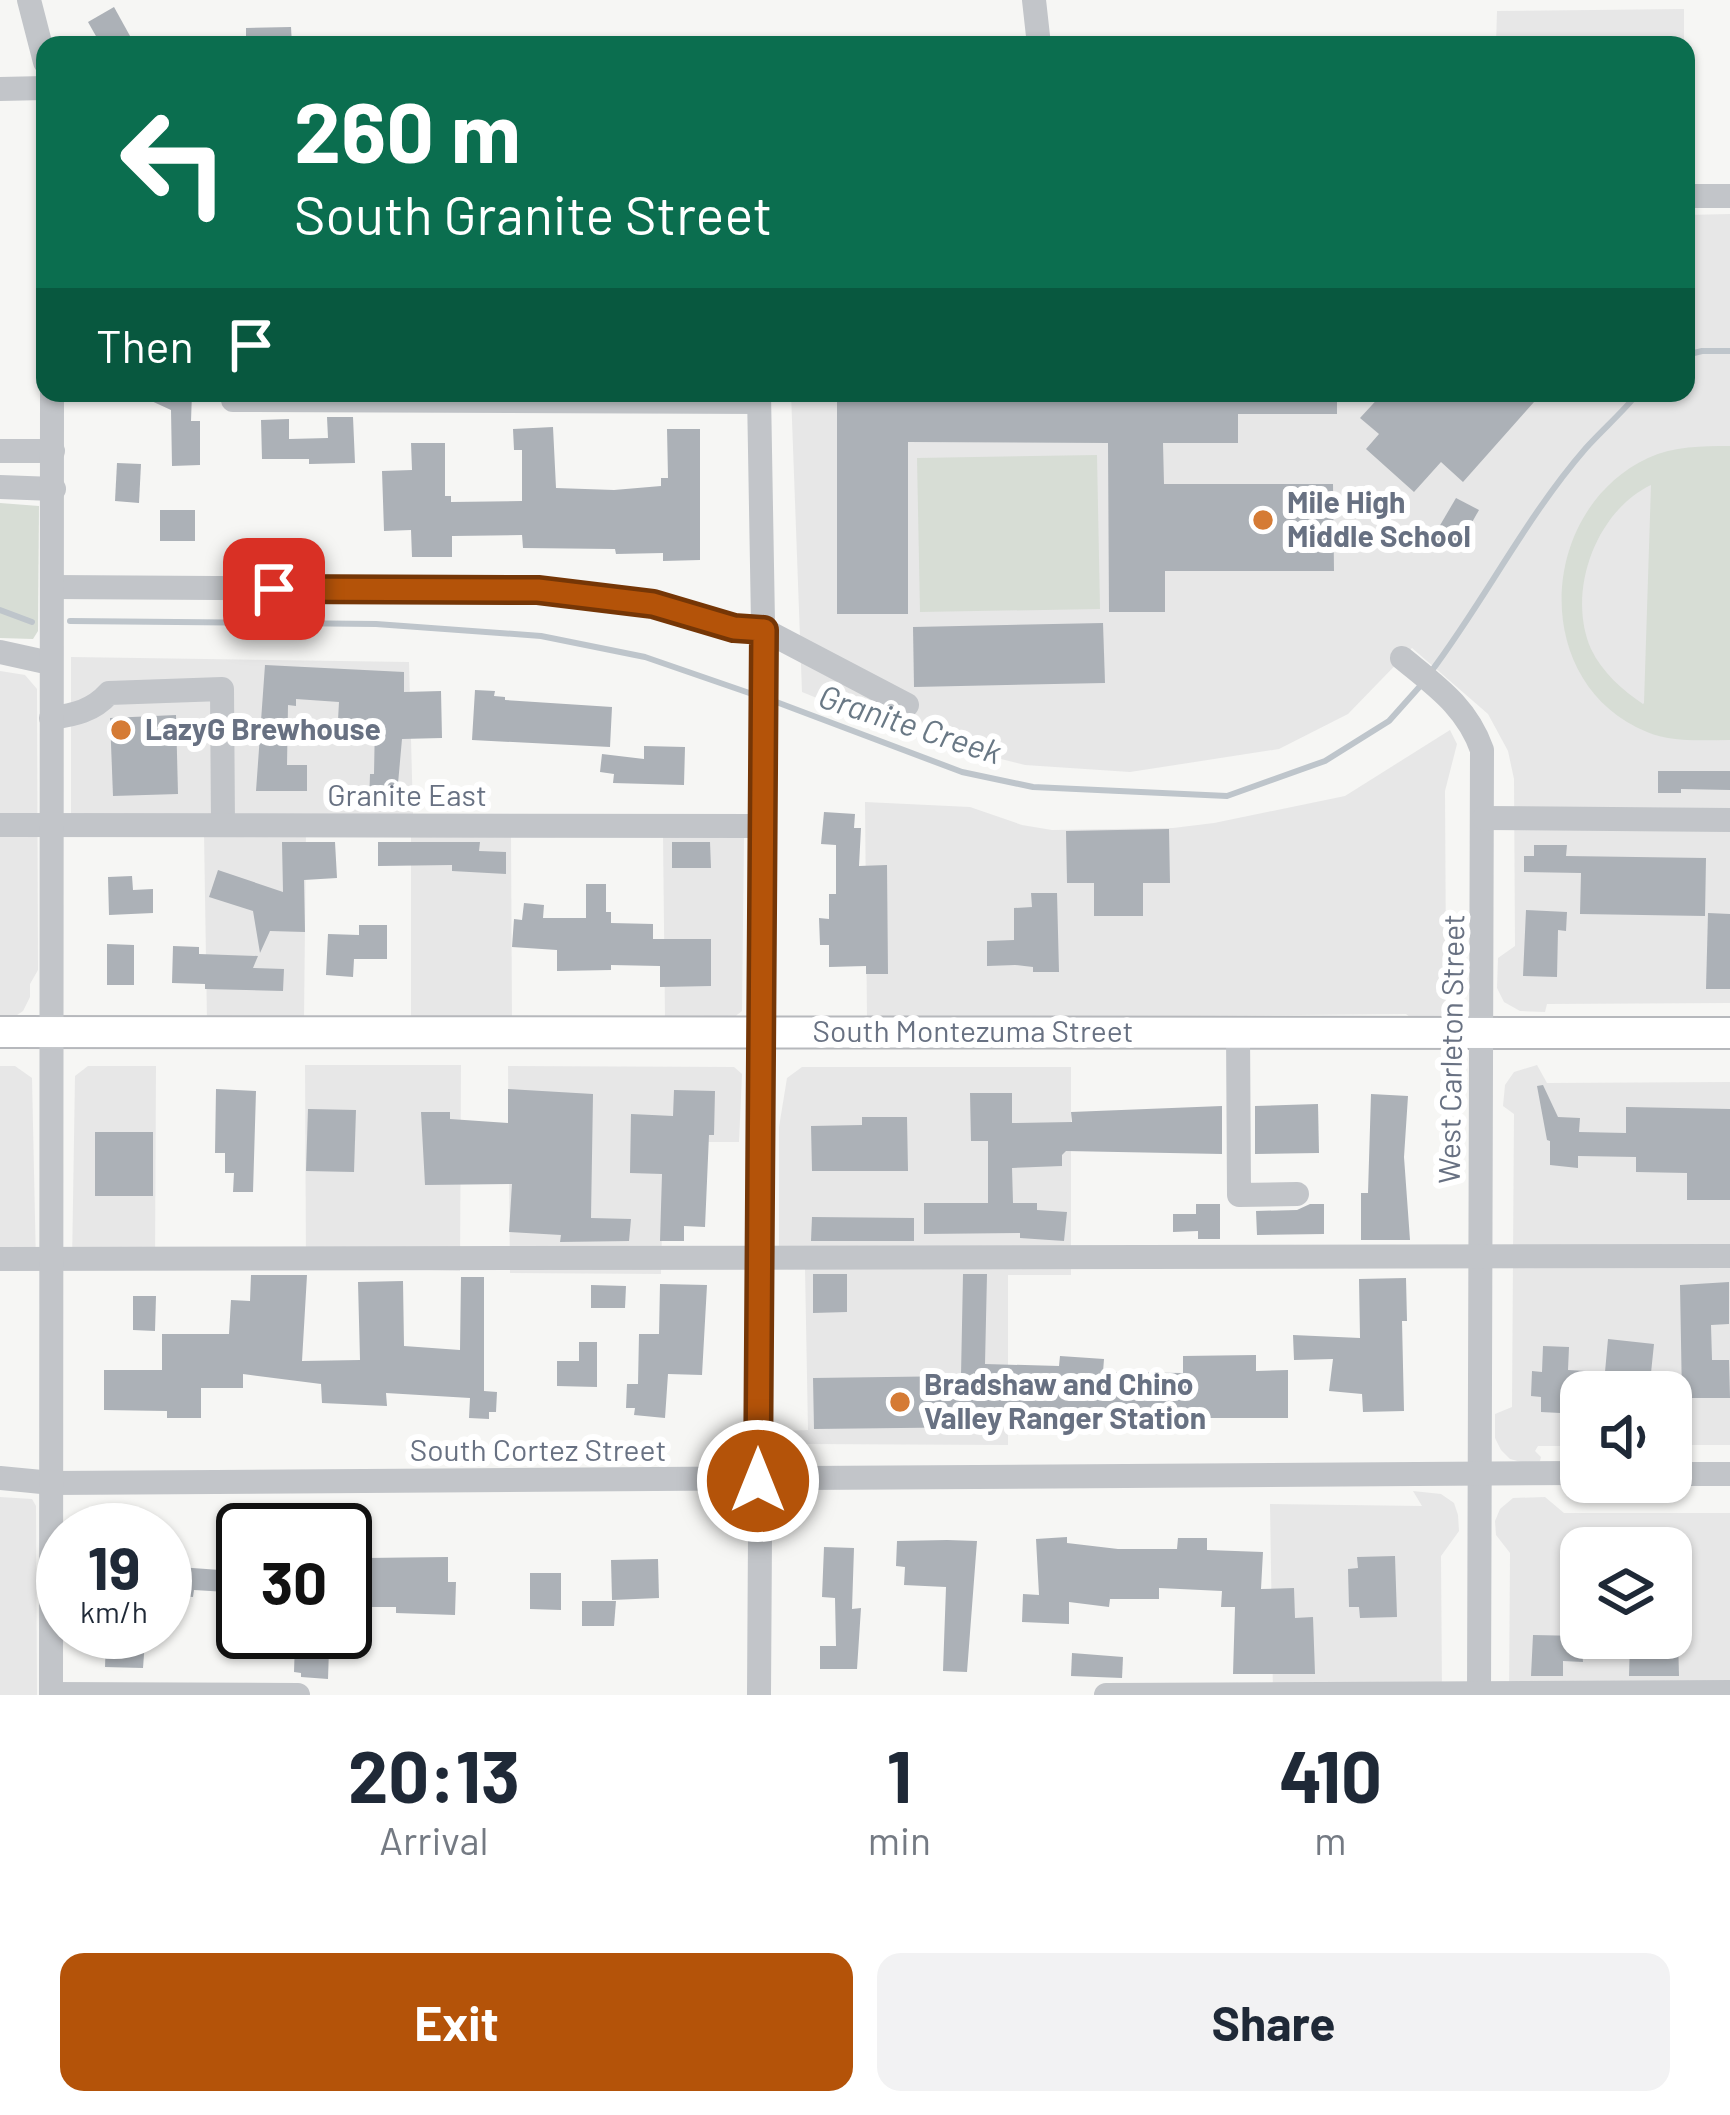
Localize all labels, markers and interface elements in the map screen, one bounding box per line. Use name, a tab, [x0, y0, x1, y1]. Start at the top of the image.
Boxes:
text: 260 m	[294, 79, 521, 180]
icon: left	[96, 84, 252, 240]
text: South Granite Street	[294, 181, 772, 246]
icon: arrive	[218, 312, 284, 378]
text: Then	[96, 318, 194, 372]
place label: Mile High Middle School	[1287, 483, 1471, 553]
marker: Mile High Middle School	[1250, 507, 1276, 533]
pin	[223, 538, 325, 640]
icon: arrive	[241, 556, 307, 622]
water label: Granite Creek	[814, 675, 1007, 771]
place label: LazyG Brewhouse	[145, 710, 381, 746]
marker: LazyG Brewhouse	[108, 717, 134, 743]
street label: Granite East	[327, 776, 487, 812]
street label: West Carleton Street	[1430, 914, 1470, 1184]
street label: South Montezuma Street	[813, 1012, 1133, 1048]
place label: Bradshaw and Chino Valley Ranger Station	[924, 1365, 1206, 1435]
map controls	[1560, 1371, 1692, 1659]
button: sound	[1560, 1371, 1692, 1503]
marker: Bradshaw and Chino Valley Ranger Station	[887, 1389, 913, 1415]
position arrow	[695, 1418, 821, 1544]
street label: South Cortez Street	[410, 1431, 666, 1467]
speed limit sign: 30	[216, 1503, 372, 1659]
button: layers	[1560, 1527, 1692, 1659]
text: 19	[87, 1530, 141, 1602]
text: km/h	[80, 1593, 148, 1629]
text: 20:13	[348, 1731, 520, 1817]
text: 1	[887, 1731, 912, 1817]
text: 410	[1279, 1731, 1382, 1817]
text: Arrival	[379, 1816, 488, 1863]
text: min	[868, 1816, 931, 1863]
text: m	[1314, 1816, 1347, 1863]
button: Exit	[60, 1953, 853, 2091]
button: Share	[877, 1953, 1670, 2091]

